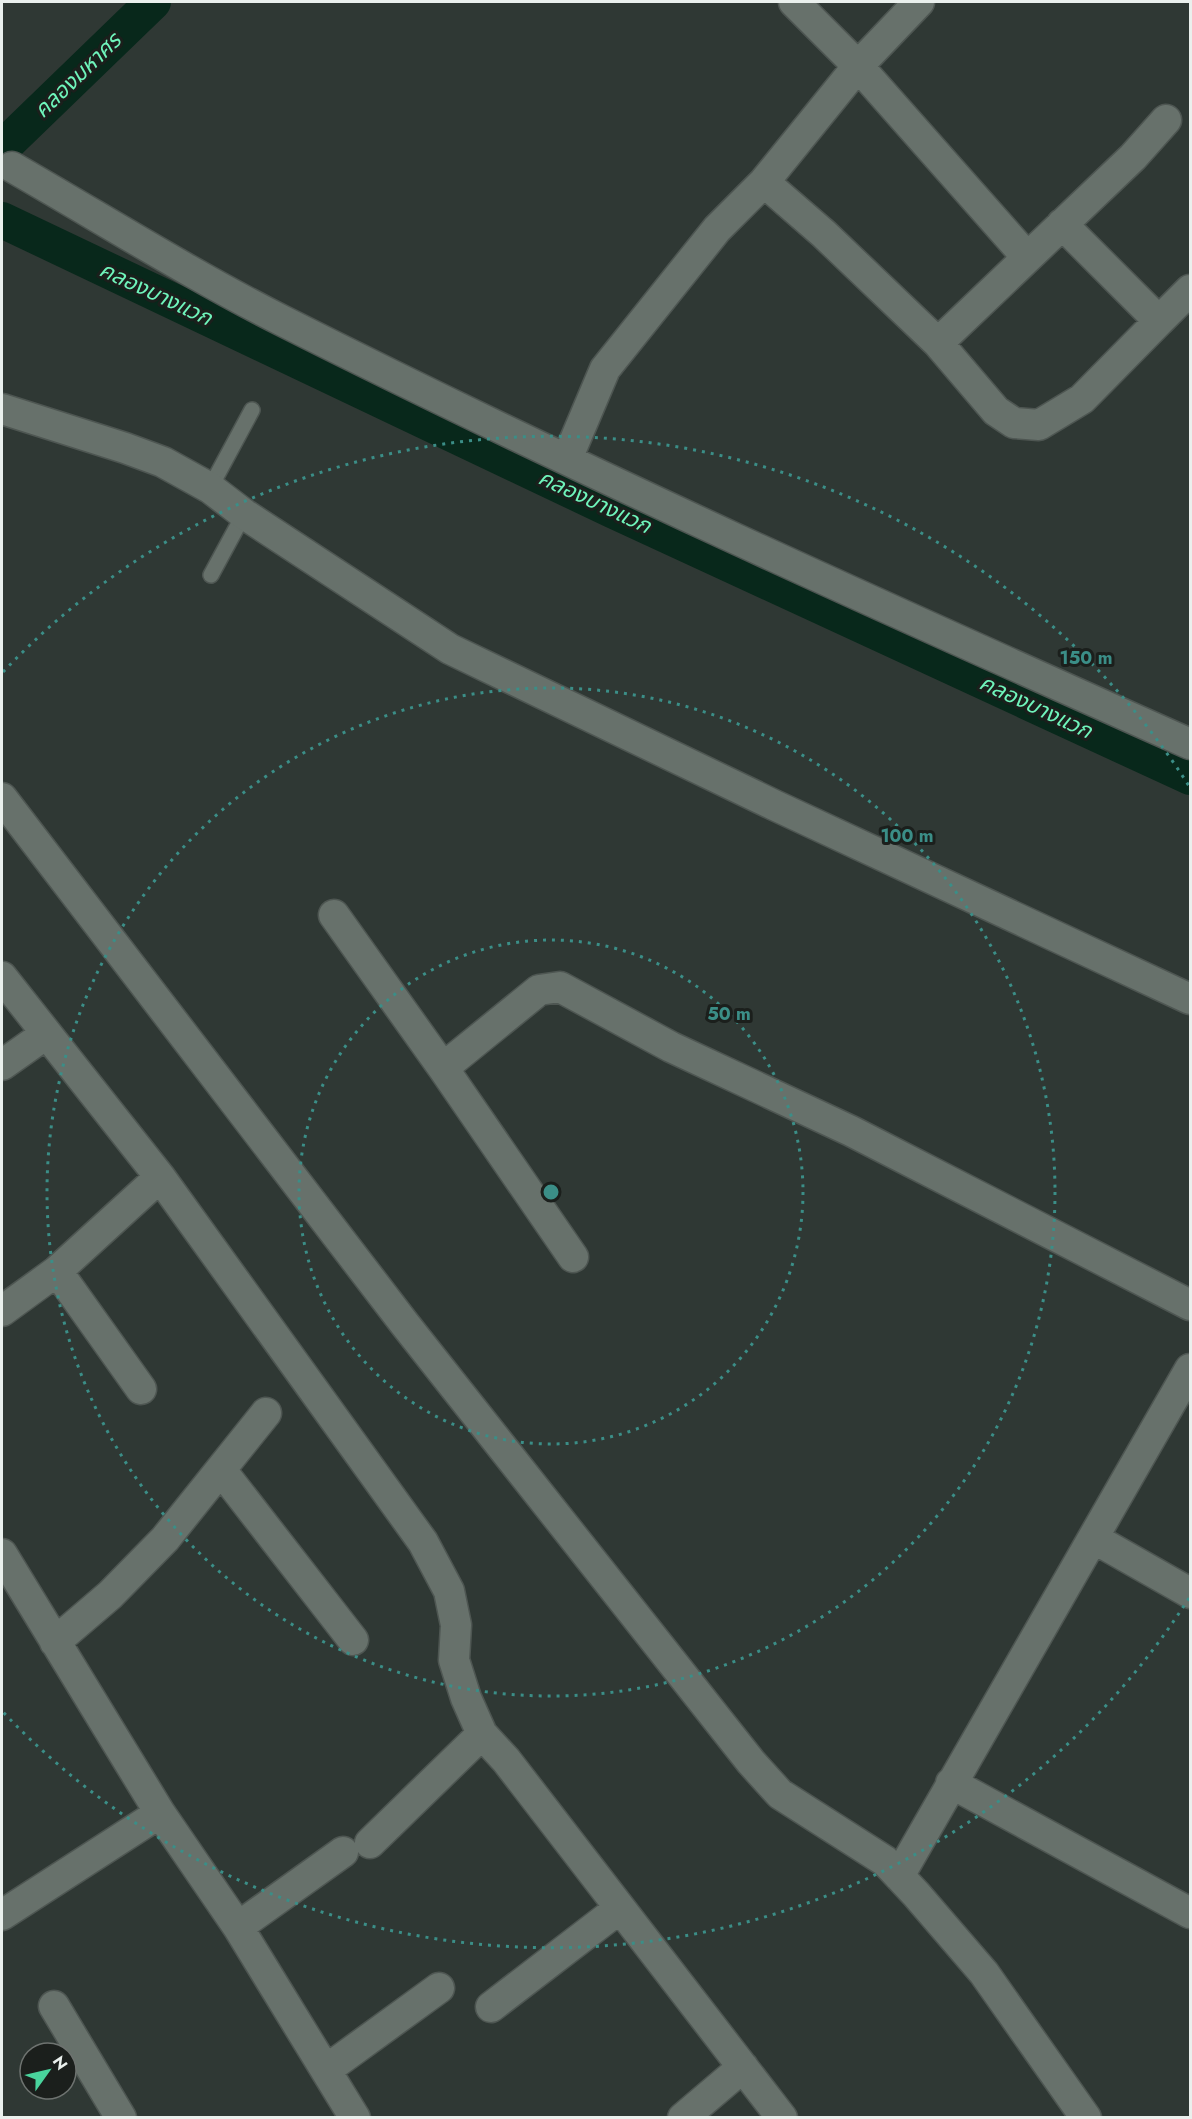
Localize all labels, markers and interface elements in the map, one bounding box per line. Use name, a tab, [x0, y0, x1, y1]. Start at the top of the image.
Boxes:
water label: คลองมหาศร	[26, 24, 129, 125]
water label: คลองบางแวก	[94, 253, 218, 333]
water label: คลองบางแวก	[533, 461, 657, 541]
text: 150 m	[1060, 645, 1112, 671]
water label: คลองบางแวก	[974, 666, 1098, 746]
text: 100 m	[880, 823, 934, 849]
text: 50 m	[707, 1001, 751, 1027]
centre of rings	[541, 1182, 561, 1202]
north arrow	[18, 2041, 78, 2101]
text: N	[47, 2051, 73, 2075]

